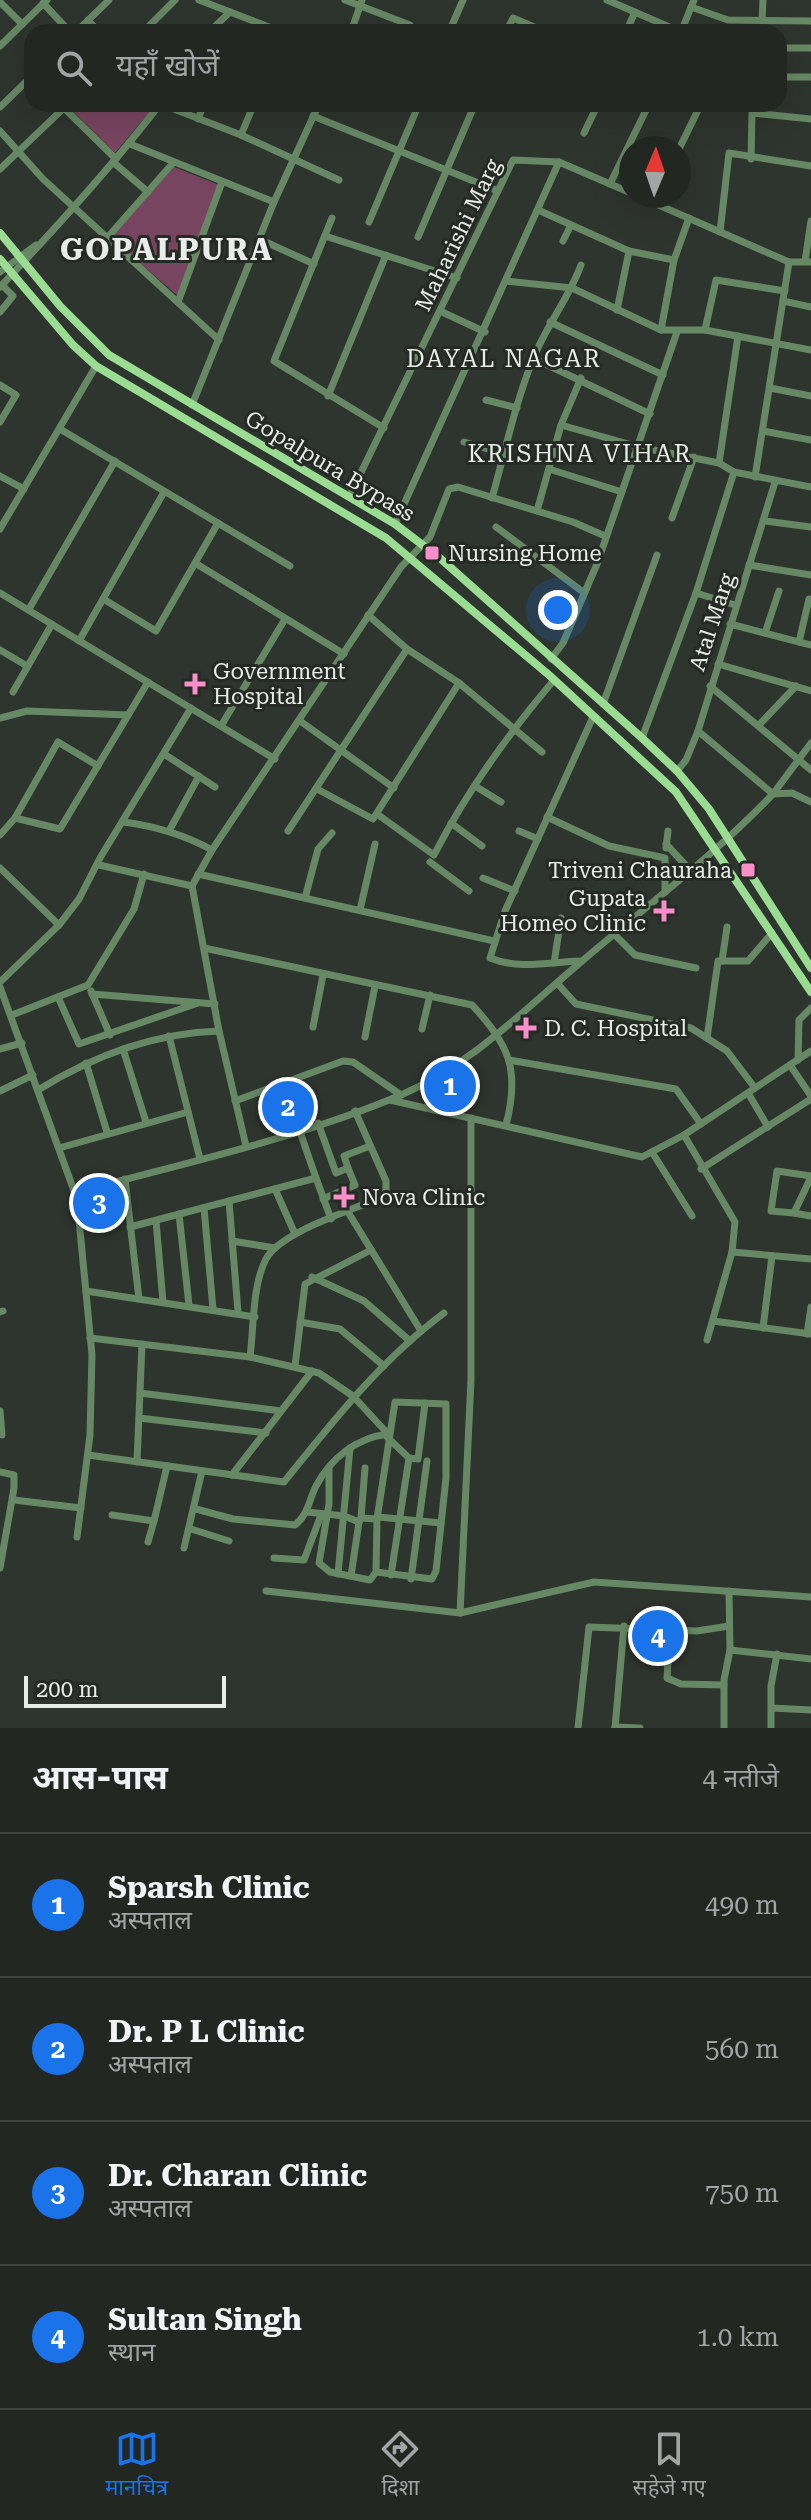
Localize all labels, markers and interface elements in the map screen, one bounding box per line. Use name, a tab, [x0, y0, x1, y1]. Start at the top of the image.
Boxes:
search box	[24, 24, 787, 112]
icon: search	[52, 46, 96, 90]
text: यहाँ खोजें	[116, 48, 219, 83]
north arrow	[619, 136, 691, 208]
street label: Maharishi Marg	[410, 154, 506, 315]
district label: GOPALPURA	[60, 232, 274, 267]
district label: DAYAL NAGAR	[406, 345, 602, 373]
street label: Gopalpura Bypass	[241, 406, 419, 526]
district label: KRISHNA VIHAR	[467, 440, 693, 468]
place label: Nursing Home	[448, 541, 602, 566]
marker: Nursing Home	[423, 544, 441, 562]
street label: Atal Marg	[684, 569, 740, 674]
your location	[538, 590, 578, 630]
place label: Government Hospital	[213, 659, 346, 709]
marker: Government Hospital	[184, 673, 206, 695]
place label: Triveni Chauraha	[548, 858, 732, 883]
marker: Triveni Chauraha	[739, 861, 757, 879]
place label: Gupata Homeo Clinic	[500, 886, 646, 936]
marker: Gupata Homeo Clinic	[653, 900, 675, 922]
place label: D. C. Hospital	[544, 1016, 687, 1041]
marker: D. C. Hospital	[515, 1017, 537, 1039]
pin: 1	[424, 1056, 476, 1116]
pin: 2	[262, 1077, 314, 1137]
pin: 3	[73, 1173, 125, 1233]
place label: Nova Clinic	[362, 1185, 485, 1210]
marker: Nova Clinic	[333, 1186, 355, 1208]
pin: 4	[632, 1606, 684, 1666]
scale bar	[24, 1672, 226, 1708]
text: 200 m	[36, 1677, 99, 1702]
text: आस-पास	[32, 1757, 168, 1797]
text: 4 नतीजे	[703, 1763, 779, 1793]
text: Sparsh Clinic	[108, 1870, 310, 1905]
text: 1	[51, 1890, 65, 1920]
text: 490 m	[705, 1890, 779, 1920]
text: अस्पताल	[108, 1905, 192, 1935]
text: Dr. P L Clinic	[108, 2014, 305, 2049]
text: 2	[51, 2034, 65, 2064]
text: 560 m	[705, 2034, 779, 2064]
text: अस्पताल	[108, 2049, 192, 2079]
text: Dr. Charan Clinic	[108, 2158, 367, 2193]
text: 3	[51, 2178, 65, 2208]
text: 750 m	[705, 2178, 779, 2208]
text: अस्पताल	[108, 2193, 192, 2223]
text: Sultan Singh	[108, 2302, 302, 2337]
text: 4	[51, 2322, 65, 2352]
text: 1.0 km	[696, 2322, 779, 2352]
text: स्थान	[108, 2337, 155, 2367]
tab: मानचित्र	[105, 2427, 168, 2504]
tab: दिशा	[378, 2427, 422, 2504]
tab: सहेजे गए	[633, 2427, 706, 2504]

